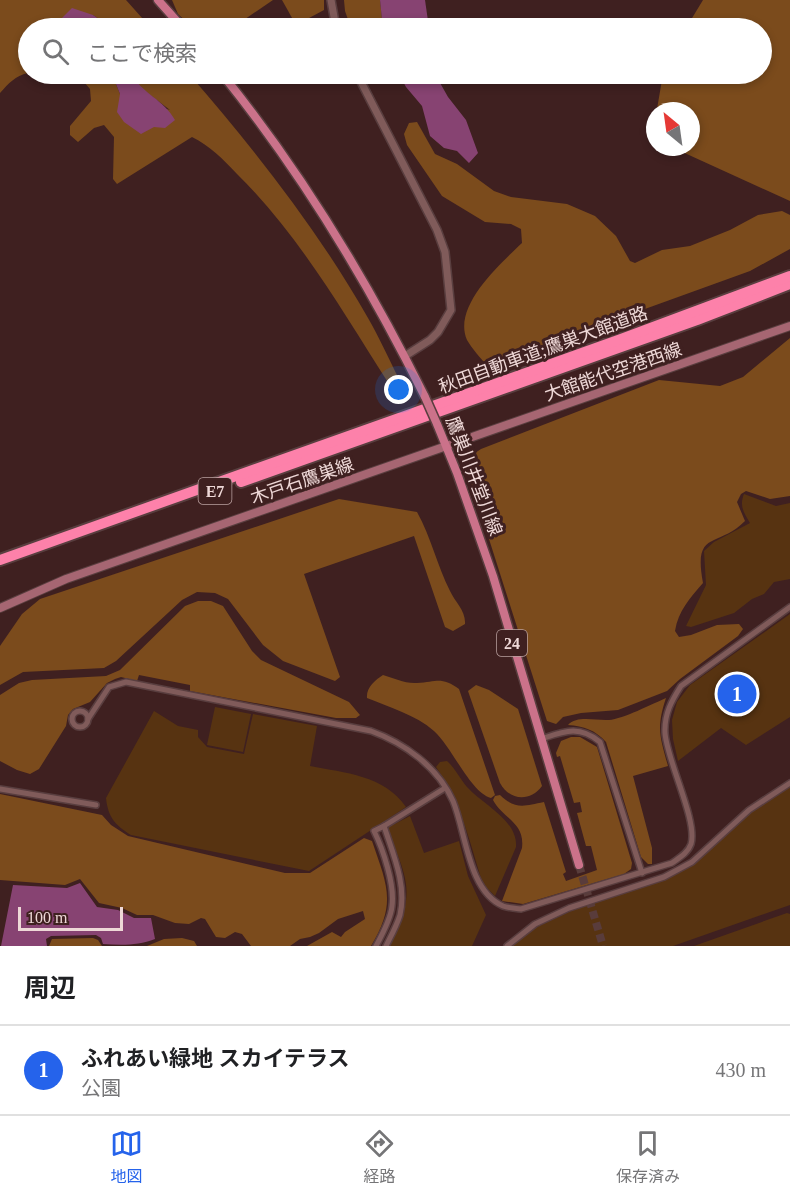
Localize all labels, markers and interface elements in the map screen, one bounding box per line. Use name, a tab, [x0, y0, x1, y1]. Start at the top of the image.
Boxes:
search box	[18, 18, 772, 84]
icon: search	[39, 35, 72, 68]
text: ここで検索	[87, 41, 197, 66]
north arrow	[646, 102, 700, 156]
street label: 秋田自動車道;鷹巣大館道路	[436, 303, 650, 397]
street label: 大館能代空港西線	[542, 339, 684, 405]
your location	[384, 375, 413, 404]
street label: 鷹巣川井堂川線	[442, 414, 506, 538]
street label: 木戸石鷹巣線	[248, 454, 356, 508]
road number: E7	[198, 478, 232, 504]
road number: 24	[497, 630, 527, 656]
pin: 1	[718, 672, 756, 716]
scale bar	[18, 904, 123, 932]
text: 100 m	[27, 909, 67, 926]
text: 周辺	[24, 974, 76, 1003]
text: ふれあい緑地 スカイテラス	[81, 1046, 350, 1071]
text: 1	[39, 1059, 49, 1081]
text: 430 m	[715, 1059, 766, 1081]
text: 公園	[81, 1077, 121, 1099]
tab: 地図	[110, 1127, 143, 1187]
tab: 経路	[363, 1127, 396, 1187]
tab: 保存済み	[616, 1127, 680, 1187]

